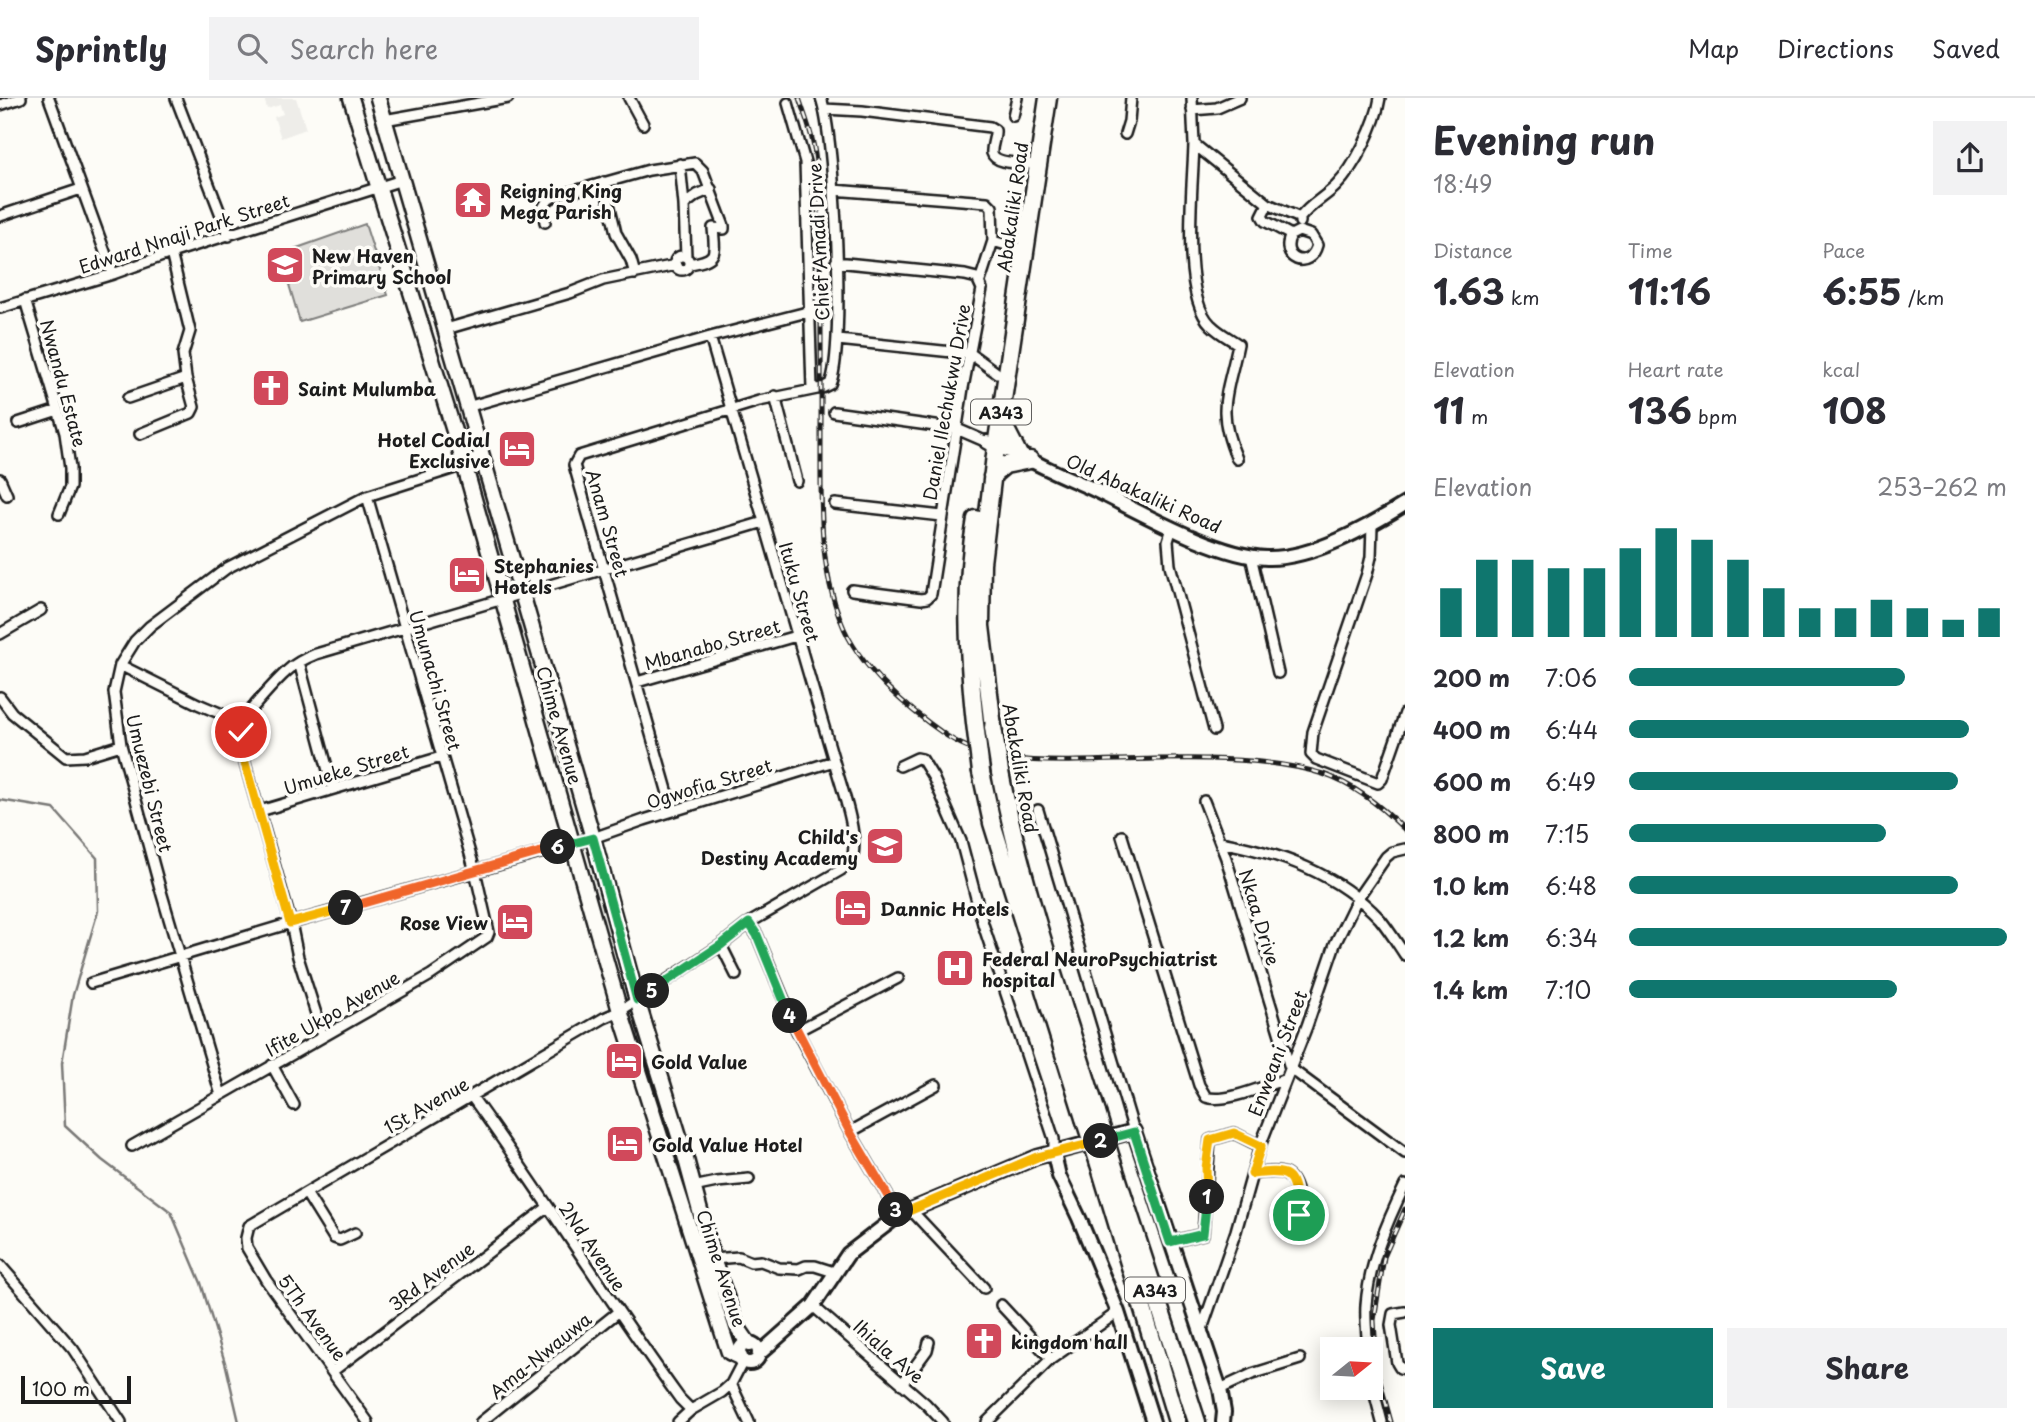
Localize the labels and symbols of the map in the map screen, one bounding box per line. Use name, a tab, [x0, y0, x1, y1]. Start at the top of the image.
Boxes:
street label: Abakaliki Road	[989, 140, 1035, 274]
street label: Chief Amadi Drive	[800, 162, 836, 322]
place label: Reigning King Mega Parish	[500, 177, 622, 225]
temple icon: Reigning King Mega Parish	[452, 179, 494, 221]
street label: Edward Nnaji Park Street	[75, 186, 293, 280]
place label: New Haven Primary School	[312, 242, 452, 290]
school or university icon: New Haven Primary School	[264, 244, 306, 286]
street label: Daniel Ilechukwu Drive	[915, 302, 977, 502]
street label: Nwandu Estate	[34, 316, 94, 450]
church icon: Saint Mulumba	[250, 367, 292, 409]
place label: Saint Mulumba	[298, 375, 436, 402]
road number: A343	[971, 400, 1031, 424]
place label: Hotel Codial Exclusive	[377, 426, 490, 474]
hotel icon: Hotel Codial Exclusive	[496, 428, 538, 470]
street label: Old Abakaliki Road	[1062, 447, 1226, 539]
street label: Anam Street	[580, 466, 636, 580]
street label: Ituku Street	[773, 539, 827, 645]
place label: Stephanies Hotels	[494, 552, 594, 600]
hotel icon: Stephanies Hotels	[446, 554, 488, 596]
street label: Umunachi Street	[403, 607, 469, 754]
street label: Mbanabo Street	[641, 612, 783, 676]
street label: Chime Avenue	[530, 663, 590, 787]
street label: Abakaliki Road	[996, 701, 1046, 835]
pin	[211, 702, 271, 762]
street label: Umuezebi Street	[120, 711, 180, 855]
street label: Umueke Street	[280, 737, 412, 801]
street label: Ogwofia Street	[643, 751, 775, 815]
place label: Child's Destiny Academy	[701, 823, 858, 871]
school or university icon: Child's Destiny Academy	[864, 825, 906, 867]
pin: 6	[540, 830, 576, 864]
street label: Nkaa Drive	[1233, 865, 1288, 969]
hotel icon: Dannic Hotels	[832, 887, 874, 929]
pin: 7	[328, 890, 364, 926]
place label: Dannic Hotels	[880, 895, 1010, 922]
hotel icon: Rose View	[494, 901, 536, 943]
place label: Rose View	[400, 909, 488, 936]
place label: Federal NeuroPsychiatrist hospital	[982, 945, 1218, 993]
hospital icon: Federal NeuroPsychiatrist hospital	[934, 947, 976, 989]
street label: Ifite Ukpo Avenue	[260, 963, 405, 1063]
pin: 5	[634, 974, 670, 1008]
street label: Enweani Street	[1241, 986, 1313, 1120]
pin: 4	[772, 998, 808, 1034]
hotel icon: Gold Value	[603, 1040, 645, 1082]
place label: Gold Value	[651, 1048, 747, 1075]
street label: 1St Avenue	[379, 1070, 474, 1140]
hotel icon: Gold Value Hotel	[604, 1123, 646, 1165]
pin: 2	[1084, 1124, 1118, 1158]
place label: Gold Value Hotel	[652, 1131, 803, 1158]
pin: 1	[1190, 1180, 1224, 1214]
pin	[1269, 1185, 1329, 1245]
pin: 3	[878, 1192, 914, 1228]
street label: 2Nd Avenue	[553, 1196, 633, 1297]
street label: Chime Avenue	[690, 1206, 754, 1330]
street label: 3Rd Avenue	[383, 1235, 480, 1317]
street label: 5Th Avenue	[272, 1268, 354, 1366]
road number: A343	[1125, 1278, 1185, 1302]
street label: Ama-Nwauwa	[483, 1305, 597, 1405]
street label: Ihiala Ave	[848, 1313, 930, 1389]
church icon: kingdom hall	[963, 1320, 1005, 1362]
place label: kingdom hall	[1011, 1328, 1128, 1355]
north arrow	[1320, 1337, 1382, 1400]
scale bar	[21, 1373, 131, 1405]

